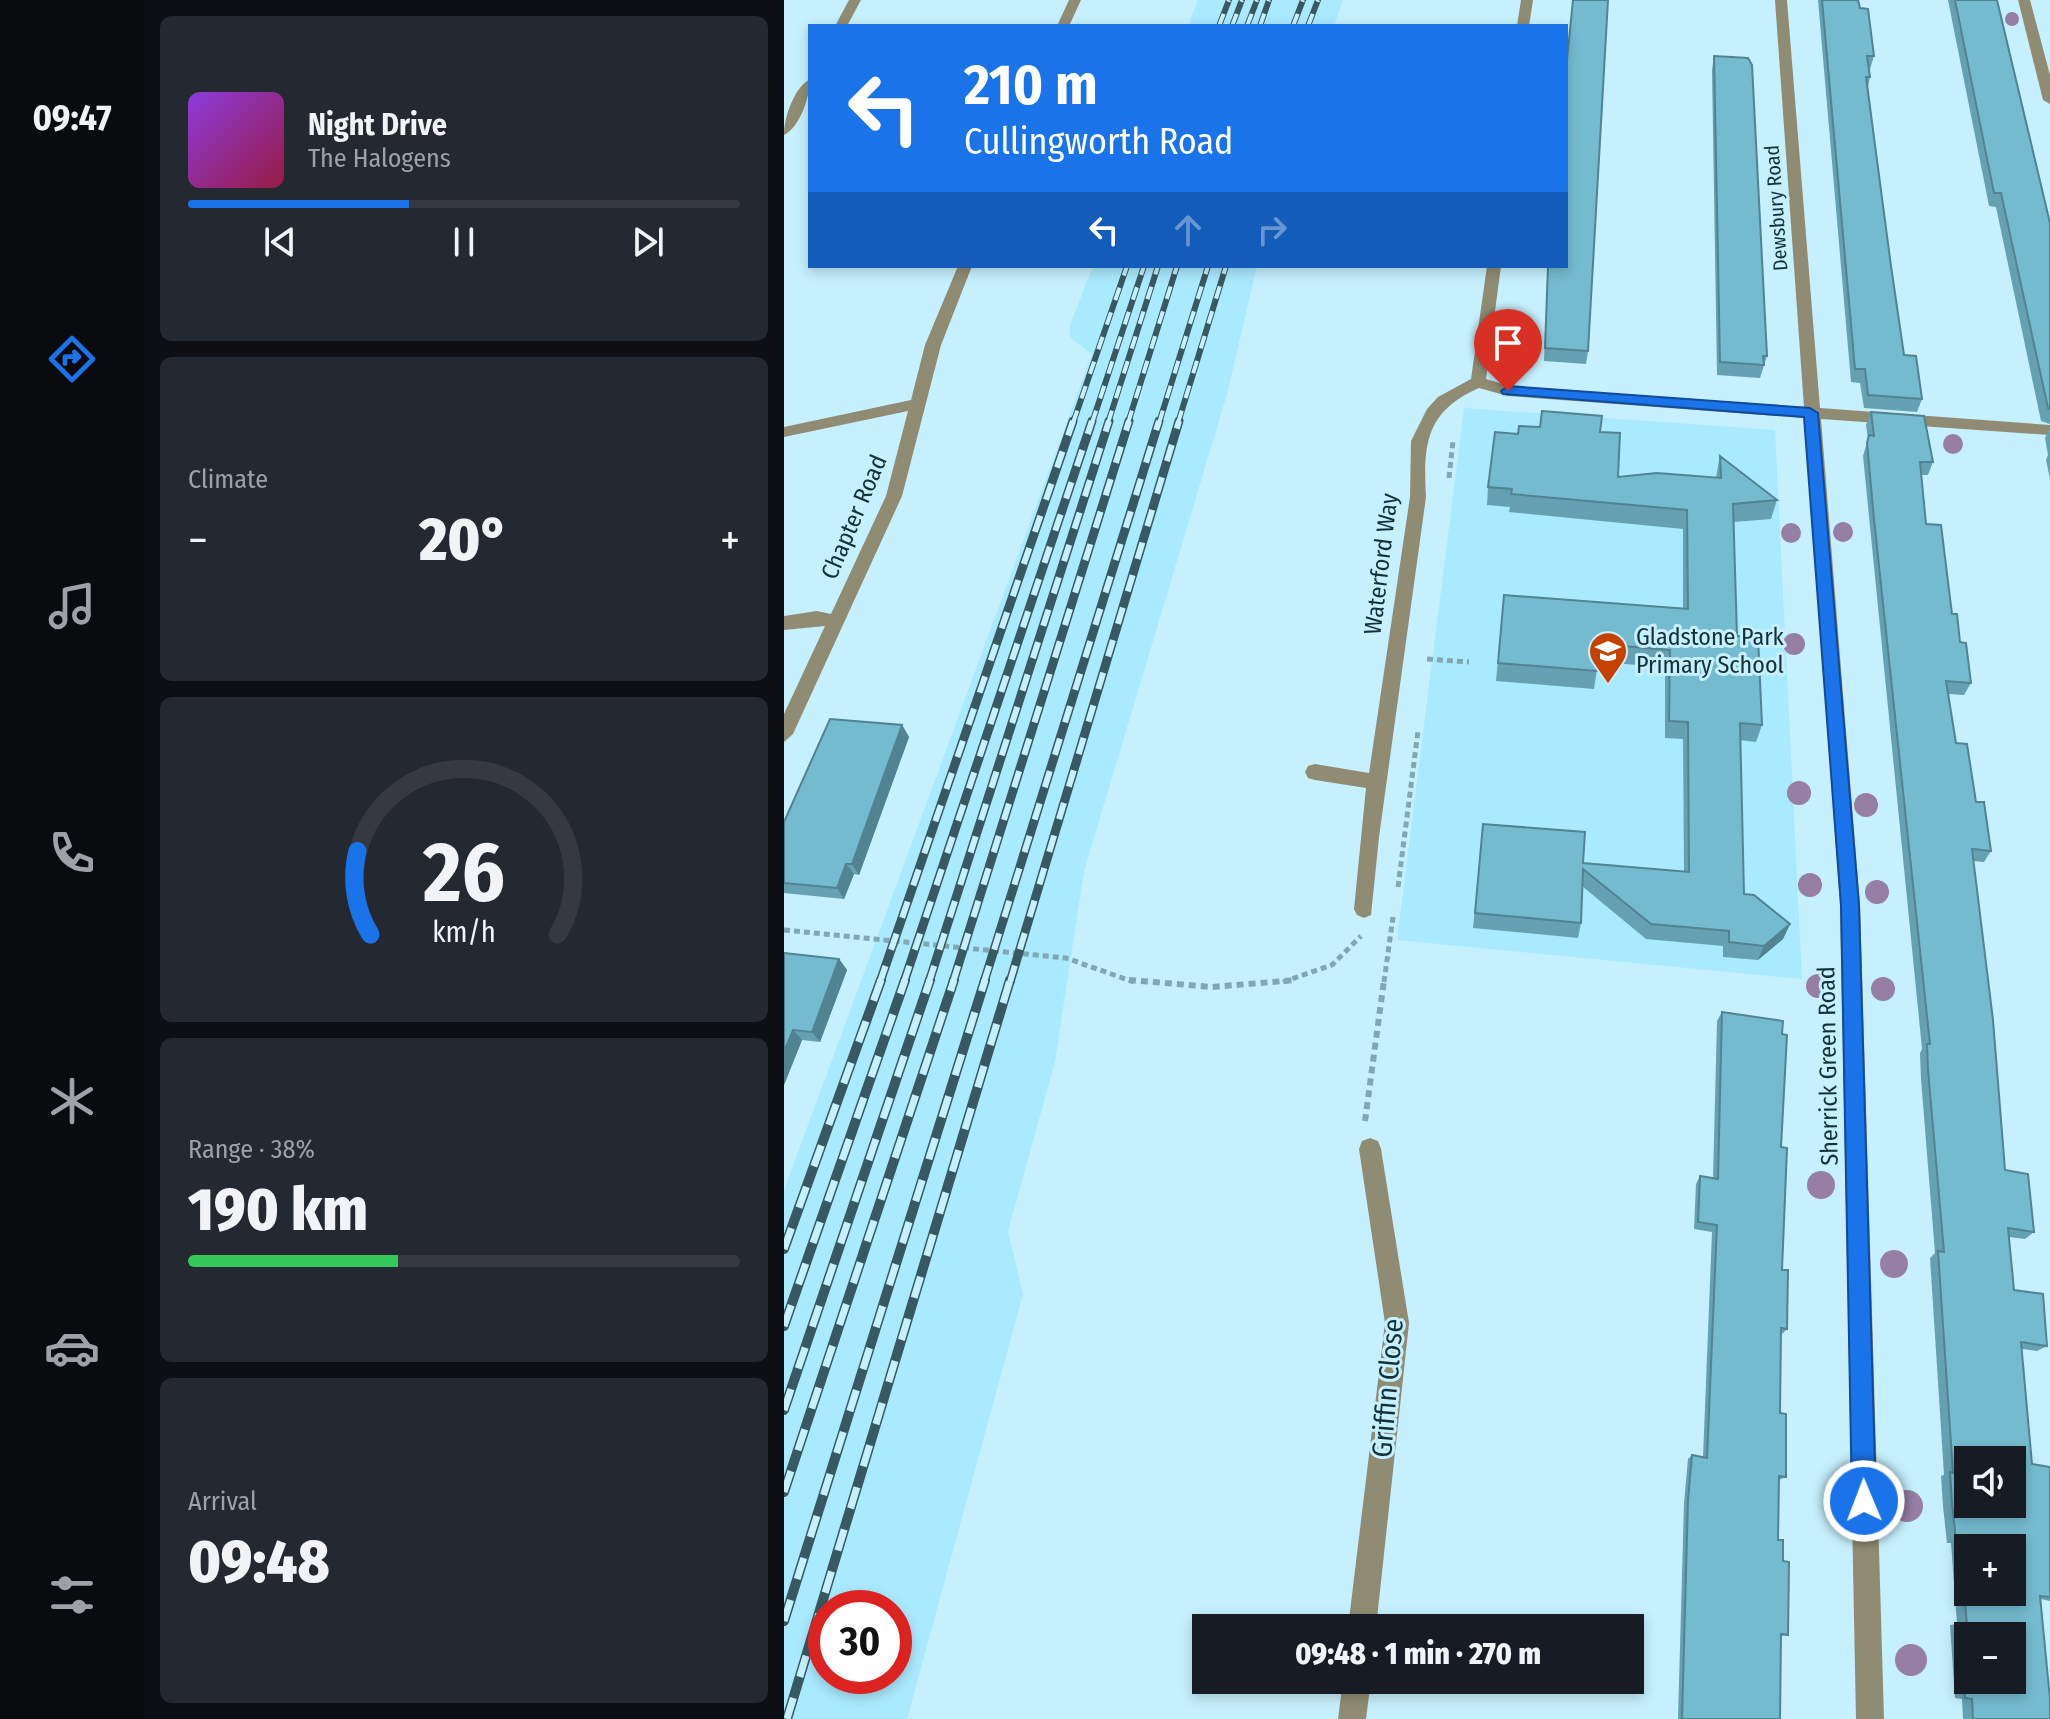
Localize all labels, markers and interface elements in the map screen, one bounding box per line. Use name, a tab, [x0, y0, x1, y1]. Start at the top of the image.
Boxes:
text: 210 m	[964, 52, 1098, 119]
icon: left	[832, 56, 936, 160]
text: 09:47	[32, 96, 112, 140]
text: Night Drive	[308, 107, 447, 143]
text: Cullingworth Road	[964, 120, 1233, 164]
text: The Halogens	[308, 143, 451, 174]
street label: Dewsbury Road	[1760, 144, 1792, 272]
icon: left	[1082, 208, 1126, 252]
icon: ahead	[1166, 208, 1210, 252]
icon: right	[1250, 208, 1294, 252]
icon: previous	[258, 220, 302, 264]
icon: pause	[442, 220, 486, 264]
icon: next	[626, 220, 670, 264]
pin	[1474, 309, 1542, 391]
icon: arrive	[1486, 321, 1530, 365]
icon: directions	[44, 331, 100, 387]
street label: Chapter Road	[815, 451, 893, 583]
text: Climate	[188, 464, 268, 495]
street label: Waterford Way	[1358, 492, 1404, 636]
text: 20°	[419, 504, 509, 576]
text: −	[188, 514, 208, 567]
text: +	[720, 514, 740, 567]
icon: music	[44, 578, 100, 634]
place label: Gladstone Park Primary School	[1636, 623, 1785, 679]
school or university icon: Gladstone Park Primary School	[1587, 630, 1629, 685]
text: 26	[422, 823, 505, 923]
icon: phone	[44, 825, 100, 881]
text: km/h	[432, 916, 496, 951]
street label: Sherrick Green Road	[1812, 966, 1844, 1166]
icon: climate	[44, 1073, 100, 1129]
text: Range · 38%	[188, 1134, 315, 1165]
text: 190 km	[188, 1174, 368, 1246]
street label: Griffin Close	[1365, 1317, 1410, 1459]
icon: car	[44, 1320, 100, 1376]
map controls	[1954, 1446, 2026, 1694]
button: sound	[1954, 1446, 2026, 1518]
position arrow	[1822, 1459, 1906, 1543]
text: Arrival	[188, 1486, 257, 1517]
text: 09:48	[188, 1526, 330, 1598]
button: +	[1954, 1534, 2026, 1606]
icon: filters	[44, 1567, 100, 1623]
speed limit sign: 30	[808, 1590, 912, 1694]
button: −	[1954, 1622, 2026, 1694]
text: 09:48 · 1 min · 270 m	[1295, 1636, 1541, 1672]

